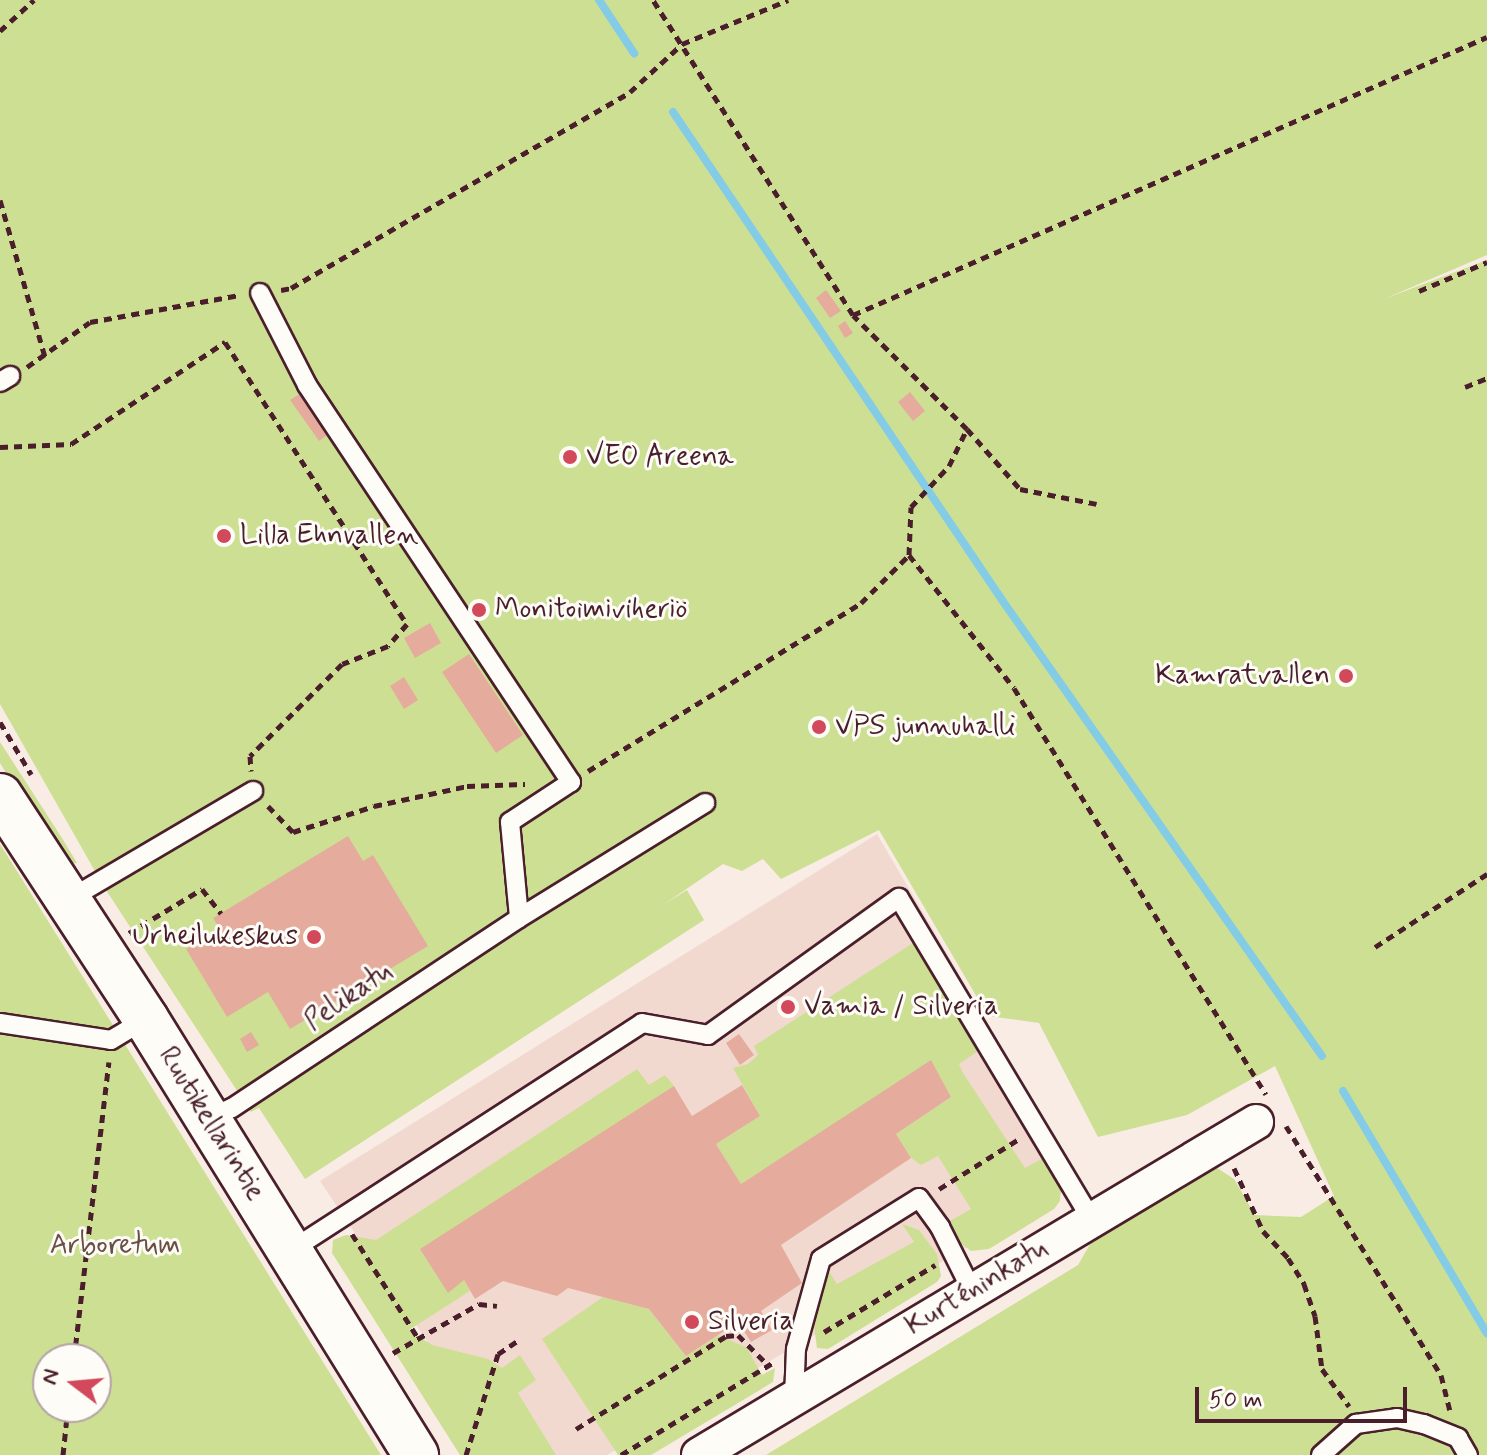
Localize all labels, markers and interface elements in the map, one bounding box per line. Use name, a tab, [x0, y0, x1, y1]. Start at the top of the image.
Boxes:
place label: VEO Areena	[586, 440, 732, 474]
marker: VEO Areena	[561, 448, 579, 466]
place label: Lilla Ehnvallen	[240, 519, 418, 553]
marker: Lilla Ehnvallen	[215, 527, 233, 545]
place label: Monitoimiviheriö	[495, 593, 687, 627]
marker: Monitoimiviheriö	[470, 601, 488, 619]
place label: Kamratvallen	[1155, 659, 1330, 693]
marker: Kamratvallen	[1337, 667, 1355, 685]
place label: VPS junnuhalli	[835, 710, 1016, 744]
marker: VPS junnuhalli	[810, 718, 828, 736]
place label: Urheilukeskus	[132, 920, 298, 954]
marker: Urheilukeskus	[305, 928, 323, 946]
street label: Pelikatu	[299, 955, 399, 1039]
place label: Vamia / Silveria	[804, 990, 999, 1024]
marker: Vamia / Silveria	[779, 998, 797, 1016]
street label: Ruutikellarintie	[150, 1041, 272, 1207]
park label: Arboretum	[50, 1229, 180, 1263]
street label: Kurténinkatu	[900, 1232, 1054, 1344]
place label: Silveria	[708, 1305, 794, 1339]
marker: Silveria	[683, 1313, 701, 1331]
north arrow	[32, 1343, 112, 1423]
text: N	[35, 1366, 66, 1388]
scale bar	[1199, 1371, 1411, 1421]
text: 50 m	[1209, 1385, 1263, 1416]

